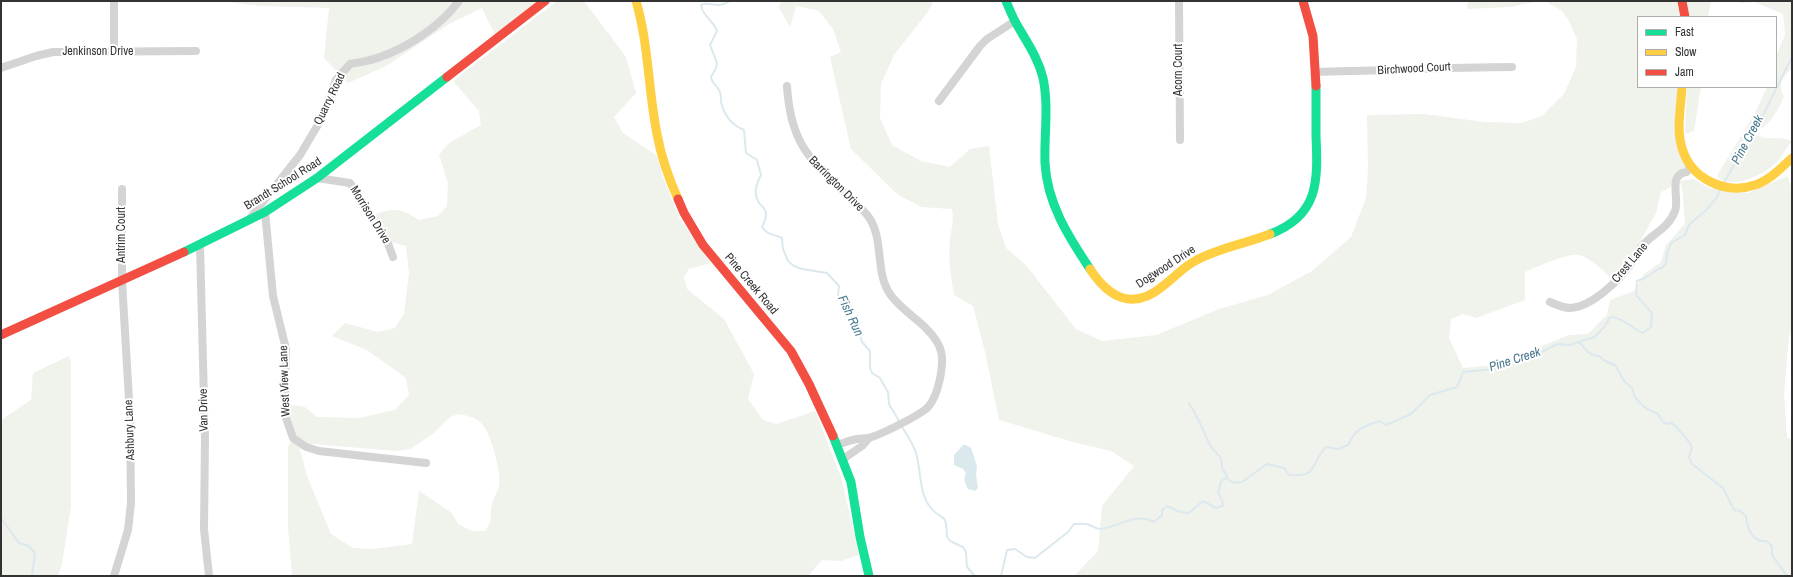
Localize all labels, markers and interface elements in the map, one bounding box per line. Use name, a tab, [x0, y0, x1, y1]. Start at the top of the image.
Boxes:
legend	[1637, 16, 1777, 88]
text: Fast	[1675, 24, 1694, 40]
street label: Acorn Court	[1172, 44, 1186, 96]
text: Slow	[1675, 44, 1696, 60]
street label: Jenkinson Drive	[62, 45, 134, 59]
street label: Birchwood Court	[1377, 60, 1451, 78]
text: Jam	[1675, 64, 1694, 80]
street label: Quarry Road	[311, 71, 349, 127]
water label: Pine Creek	[1729, 113, 1767, 167]
street label: Barrington Drive	[805, 153, 867, 215]
street label: Brandt School Road	[242, 155, 324, 213]
street label: Morrison Drive	[347, 184, 393, 246]
street label: Antrim Court	[115, 207, 129, 263]
street label: Crest Lane	[1609, 240, 1651, 286]
street label: Dogwood Drive	[1134, 242, 1198, 292]
street label: Pine Creek Road	[721, 250, 781, 318]
water label: Fish Run	[834, 293, 866, 339]
water label: Pine Creek	[1487, 344, 1543, 376]
street label: West View Lane	[277, 345, 293, 417]
street label: Van Drive	[196, 388, 212, 432]
street label: Ashbury Lane	[122, 399, 138, 461]

